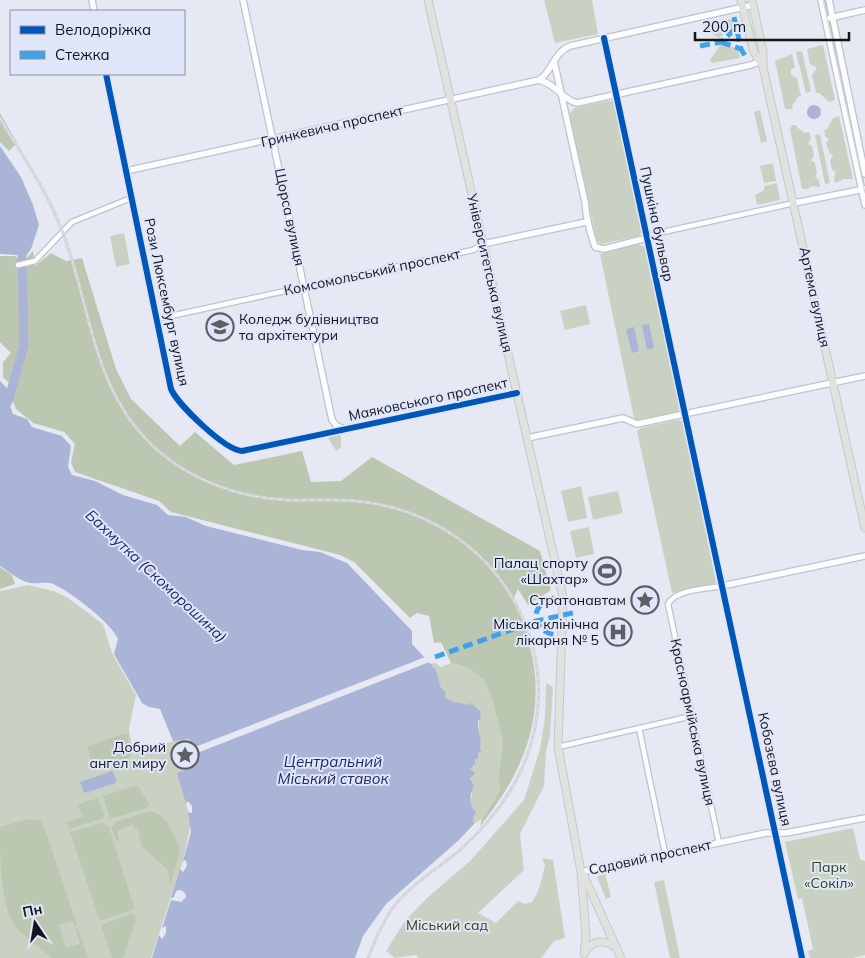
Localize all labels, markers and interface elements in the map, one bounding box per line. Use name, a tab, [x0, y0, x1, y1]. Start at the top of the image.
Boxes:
legend	[10, 10, 185, 75]
scale bar	[695, 10, 849, 42]
text: 200 m	[702, 17, 746, 36]
text: Велодоріжка	[55, 20, 151, 39]
text: Стежка	[55, 45, 110, 64]
street label: Гринкевича проспект	[259, 101, 406, 151]
street label: Пушкіна бульвар	[636, 165, 678, 283]
street label: Щорса вулиця	[271, 167, 309, 267]
street label: Університетська вулиця	[463, 191, 517, 354]
street label: Рози Люксембург вулиця	[140, 216, 194, 388]
street label: Комсомольський проспект	[282, 244, 462, 300]
street label: Артема вулиця	[796, 245, 834, 349]
place label: Коледж будівництва та архітектури	[239, 310, 379, 344]
school or university icon: Коледж будівництва та архітектури	[205, 312, 235, 342]
street label: Маяковського проспект	[347, 373, 510, 425]
water label: Бахмутка (Скоморошина)	[82, 505, 231, 646]
place label: Палац спорту «Шахтар»	[494, 554, 588, 588]
sports icon: Палац спорту «Шахтар»	[592, 556, 622, 586]
place icon: Стратонавтам	[630, 585, 660, 615]
place label: Стратонавтам	[529, 591, 626, 609]
place label: Міська клінічна лікарня № 5	[493, 615, 599, 649]
hospital icon: Міська клінічна лікарня № 5	[603, 617, 633, 647]
street label: Красноармійська вулиця	[666, 637, 720, 807]
street label: Кобозєва вулиця	[754, 711, 796, 827]
place label: Добрий ангел миру	[89, 738, 166, 772]
place icon: Добрий ангел миру	[170, 740, 200, 770]
water label: Центральний Міський ставок	[278, 752, 389, 788]
street label: Садовий проспект	[587, 835, 714, 879]
park label: Парк «Сокіл»	[804, 858, 854, 892]
north arrow	[10, 898, 60, 948]
text: Пн	[21, 899, 44, 921]
park label: Міський сад	[406, 916, 489, 934]

